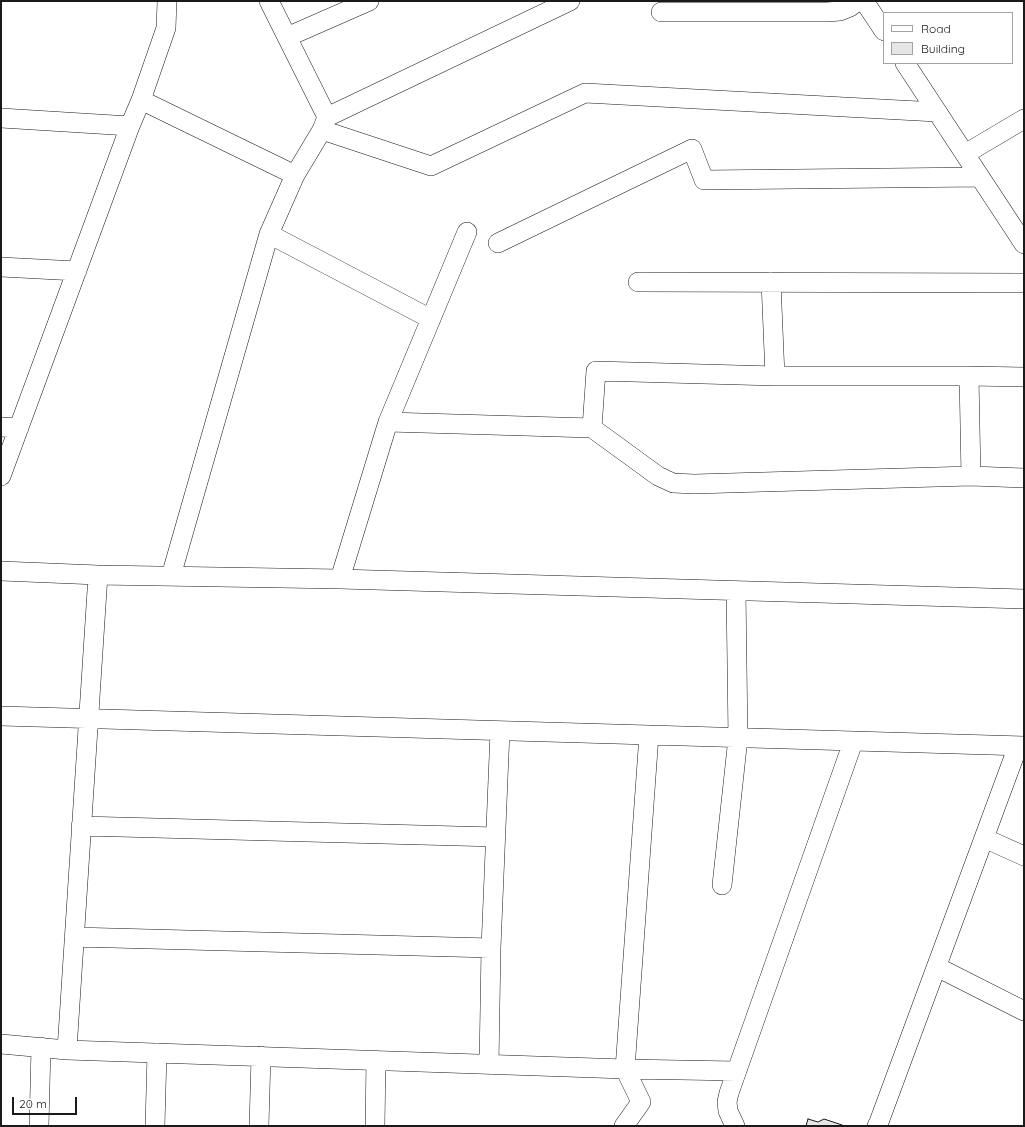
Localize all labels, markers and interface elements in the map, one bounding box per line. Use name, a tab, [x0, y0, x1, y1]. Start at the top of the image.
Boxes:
legend	[883, 12, 1013, 64]
text: Road	[921, 21, 951, 36]
text: Building	[921, 41, 965, 56]
scale bar	[14, 1089, 79, 1115]
text: 20 m	[19, 1096, 47, 1111]

